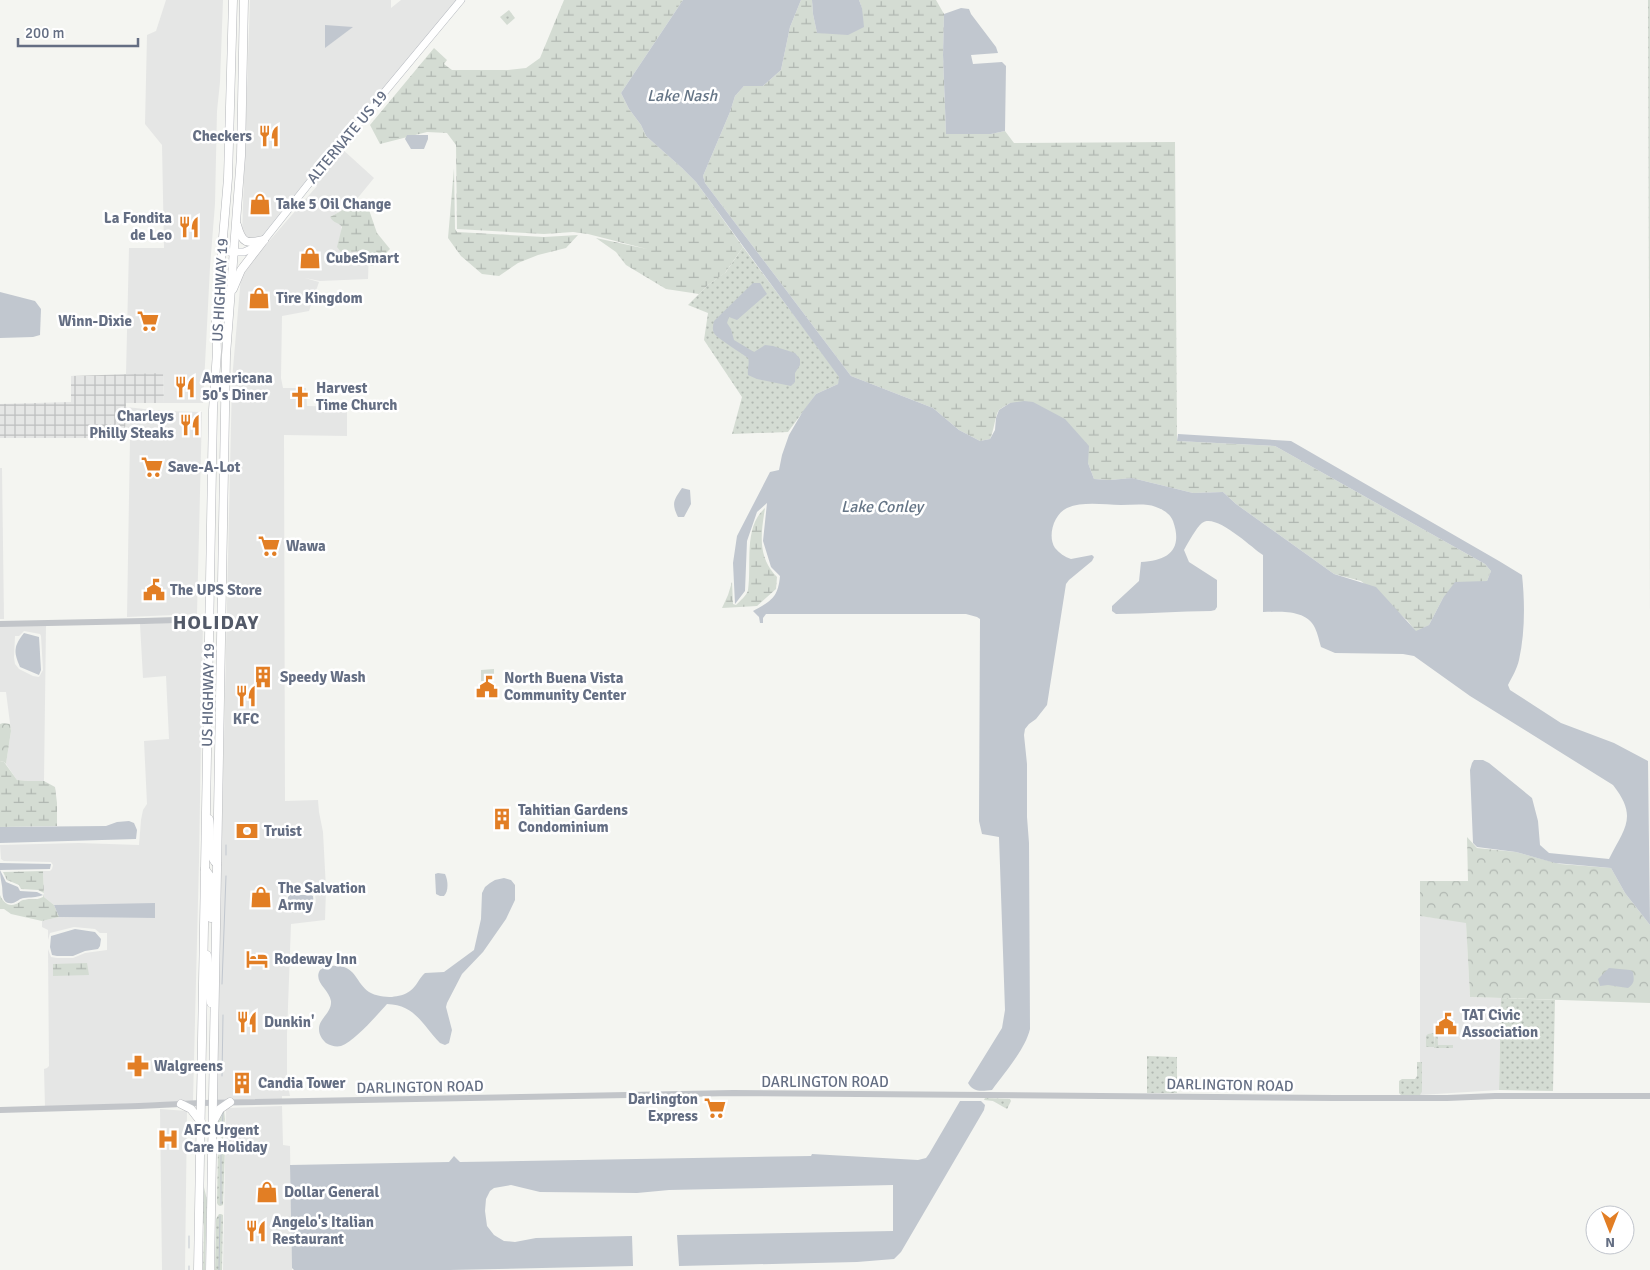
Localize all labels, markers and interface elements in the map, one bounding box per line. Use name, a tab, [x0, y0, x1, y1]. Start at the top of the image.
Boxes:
scale bar	[18, 15, 138, 47]
text: 200 m	[25, 24, 65, 42]
water label: Lake Nash	[647, 86, 718, 106]
street label: ALTERNATE US 19	[303, 87, 391, 187]
restaurant icon: Checkers	[256, 123, 282, 149]
place label: Checkers	[193, 127, 252, 145]
shop icon: Take 5 Oil Change	[247, 191, 273, 217]
place label: Take 5 Oil Change	[276, 195, 391, 213]
place label: La Fondita de Leo	[104, 209, 172, 244]
restaurant icon: La Fondita de Leo	[176, 214, 202, 240]
street label: US HIGHWAY 19	[208, 238, 232, 342]
shop icon: CubeSmart	[297, 245, 323, 271]
place label: CubeSmart	[326, 249, 399, 267]
shop icon: Tire Kingdom	[246, 285, 272, 311]
place label: Tire Kingdom	[276, 289, 363, 307]
supermarket icon: Winn-Dixie	[135, 308, 161, 334]
place label: Winn-Dixie	[58, 312, 132, 330]
place label: Americana 50's Diner	[202, 369, 273, 404]
restaurant icon: Americana 50's Diner	[172, 374, 198, 400]
place label: Harvest Time Church	[316, 379, 398, 414]
church icon: Harvest Time Church	[287, 384, 313, 410]
place label: Charleys Philly Steaks	[89, 407, 174, 442]
restaurant icon: Charleys Philly Steaks	[177, 412, 203, 438]
supermarket icon: Save-A-Lot	[139, 454, 165, 480]
place label: Save-A-Lot	[168, 458, 241, 476]
water label: Lake Conley	[841, 497, 925, 517]
supermarket icon: Wawa	[256, 533, 282, 559]
place label: Wawa	[286, 537, 326, 555]
public building icon: The UPS Store	[141, 577, 167, 603]
place label: The UPS Store	[170, 581, 262, 599]
district label: HOLIDAY	[173, 610, 259, 635]
street label: US HIGHWAY 19	[198, 643, 218, 747]
building icon: Speedy Wash	[250, 664, 276, 690]
place label: Speedy Wash	[280, 668, 366, 686]
place label: North Buena Vista Community Center	[504, 669, 626, 704]
public building icon: North Buena Vista Community Center	[474, 674, 500, 700]
restaurant icon: KFC	[233, 683, 259, 709]
place label: KFC	[233, 710, 259, 728]
place label: Tahitian Gardens Condominium	[518, 801, 628, 836]
building icon: Tahitian Gardens Condominium	[489, 806, 515, 832]
bank icon: Truist	[234, 818, 260, 844]
place label: Truist	[264, 822, 302, 840]
place label: The Salvation Army	[278, 879, 366, 914]
shop icon: The Salvation Army	[248, 884, 274, 910]
hotel icon: Rodeway Inn	[244, 946, 270, 972]
place label: Rodeway Inn	[274, 950, 357, 968]
place label: TAT Civic Association	[1462, 1006, 1538, 1041]
restaurant icon: Dunkin'	[234, 1009, 260, 1035]
public building icon: TAT Civic Association	[1433, 1011, 1459, 1037]
place label: Dunkin'	[264, 1013, 314, 1031]
pharmacy icon: Walgreens	[125, 1053, 151, 1079]
place label: Walgreens	[154, 1057, 223, 1075]
building icon: Candia Tower	[229, 1070, 255, 1096]
street label: DARLINGTON ROAD	[761, 1073, 889, 1091]
place label: Candia Tower	[258, 1074, 345, 1092]
street label: DARLINGTON ROAD	[1166, 1075, 1294, 1095]
street label: DARLINGTON ROAD	[356, 1077, 484, 1097]
place label: Darlington Express	[628, 1090, 698, 1125]
supermarket icon: Darlington Express	[702, 1095, 728, 1121]
place label: AFC Urgent Care Holiday	[184, 1121, 268, 1156]
hospital icon: AFC Urgent Care Holiday	[155, 1126, 181, 1152]
shop icon: Dollar General	[254, 1179, 280, 1205]
place label: Dollar General	[284, 1183, 380, 1201]
north arrow	[1585, 1205, 1635, 1255]
place label: Angelo's Italian Restaurant	[272, 1213, 374, 1248]
restaurant icon: Angelo's Italian Restaurant	[243, 1218, 269, 1244]
text: N	[1605, 1234, 1615, 1251]

